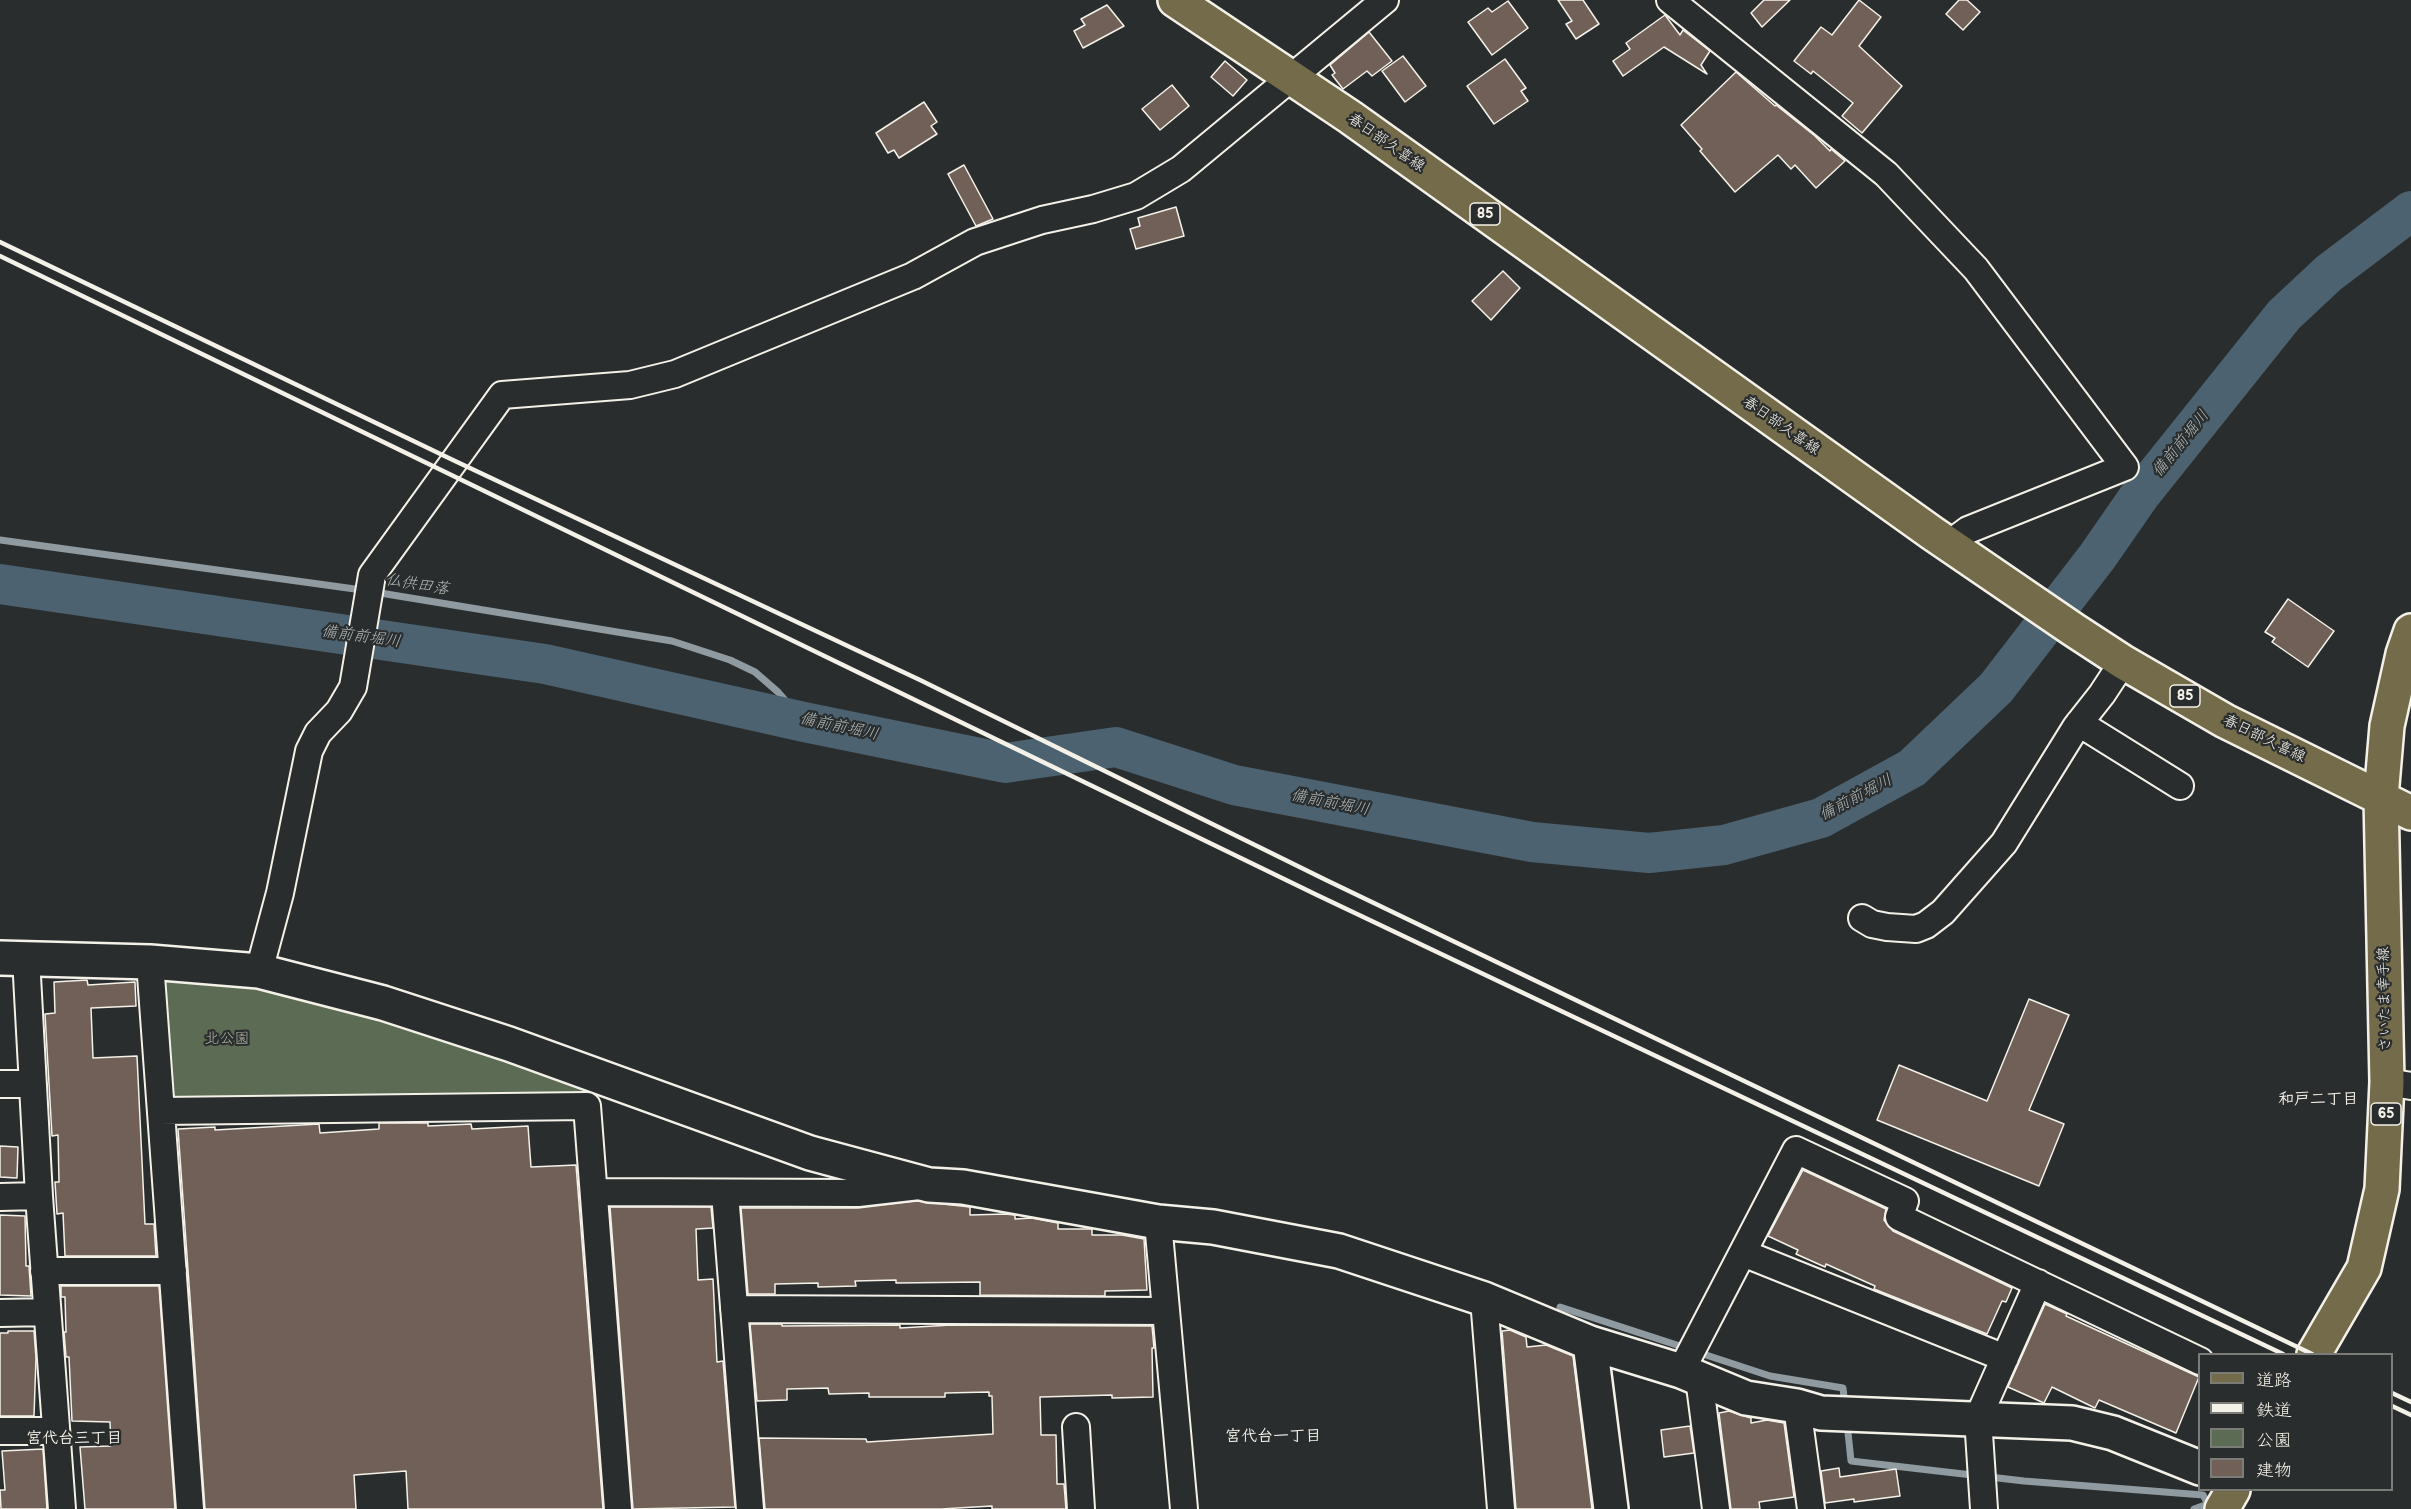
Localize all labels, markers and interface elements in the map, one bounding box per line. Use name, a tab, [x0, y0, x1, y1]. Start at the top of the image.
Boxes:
street label: 春日部久喜線	[1344, 110, 1428, 176]
road number: 85	[1470, 203, 1500, 225]
street label: 春日部久喜線	[1739, 393, 1823, 459]
water label: 備前前堀川	[2148, 407, 2214, 481]
water label: 仏供田落	[384, 571, 450, 599]
water label: 備前前堀川	[320, 622, 402, 652]
road number: 85	[2170, 685, 2200, 707]
water label: 備前前堀川	[798, 709, 880, 745]
street label: 春日部久喜線	[2220, 711, 2308, 767]
water label: 備前前堀川	[1816, 771, 1896, 825]
water label: 備前前堀川	[1289, 786, 1371, 820]
street label: さいたま幸手線	[2375, 946, 2395, 1052]
park label: 北公園	[205, 1030, 249, 1048]
district label: 和戸二丁目	[2278, 1090, 2358, 1110]
road number: 65	[2371, 1103, 2401, 1125]
legend	[2198, 1353, 2393, 1491]
text: 道路	[2256, 1370, 2292, 1391]
text: 鉄道	[2256, 1400, 2292, 1421]
district label: 宮代台一丁目	[1225, 1427, 1321, 1447]
district label: 宮代台三丁目	[26, 1429, 122, 1449]
text: 公園	[2256, 1430, 2292, 1451]
text: 建物	[2256, 1460, 2292, 1481]

